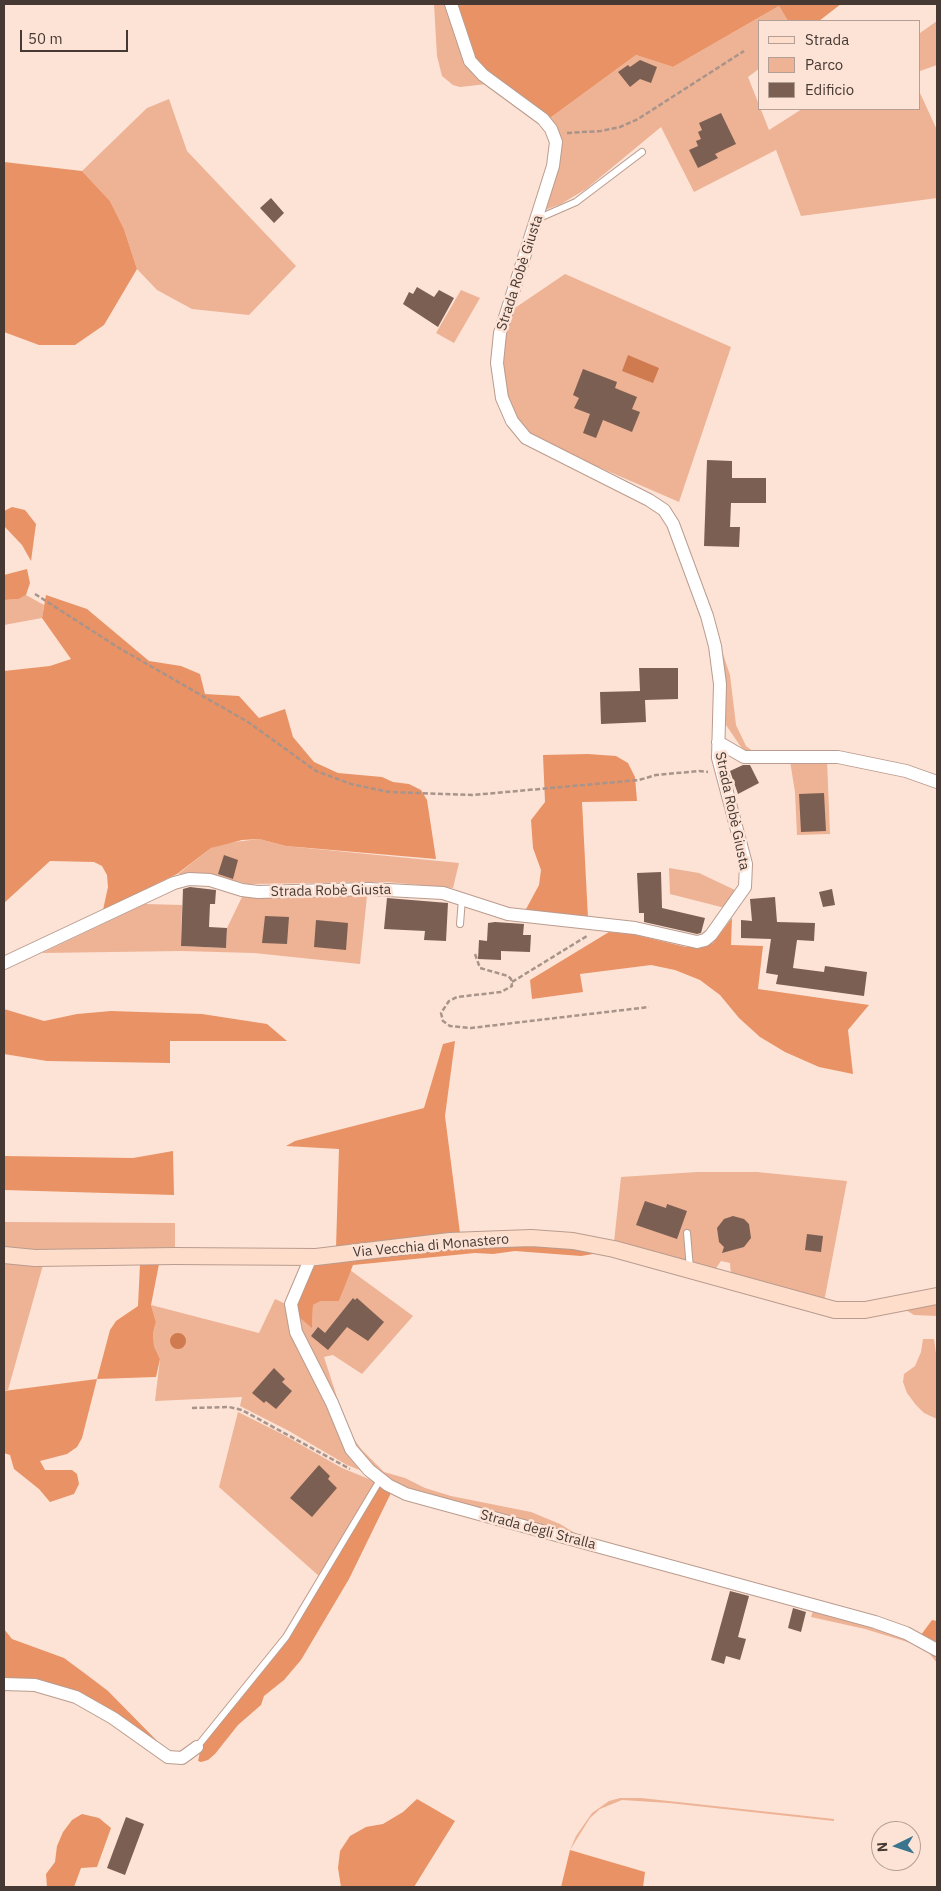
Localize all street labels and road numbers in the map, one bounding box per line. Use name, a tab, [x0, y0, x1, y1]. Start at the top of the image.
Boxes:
street label: Strada Robè Giusta	[493, 213, 547, 333]
street label: Strada Robè Giusta	[711, 750, 753, 872]
street label: Strada Robè Giusta	[271, 882, 391, 900]
street label: Via Vecchia di Monastero	[352, 1231, 510, 1261]
street label: Strada degli Stralla	[478, 1506, 598, 1554]

